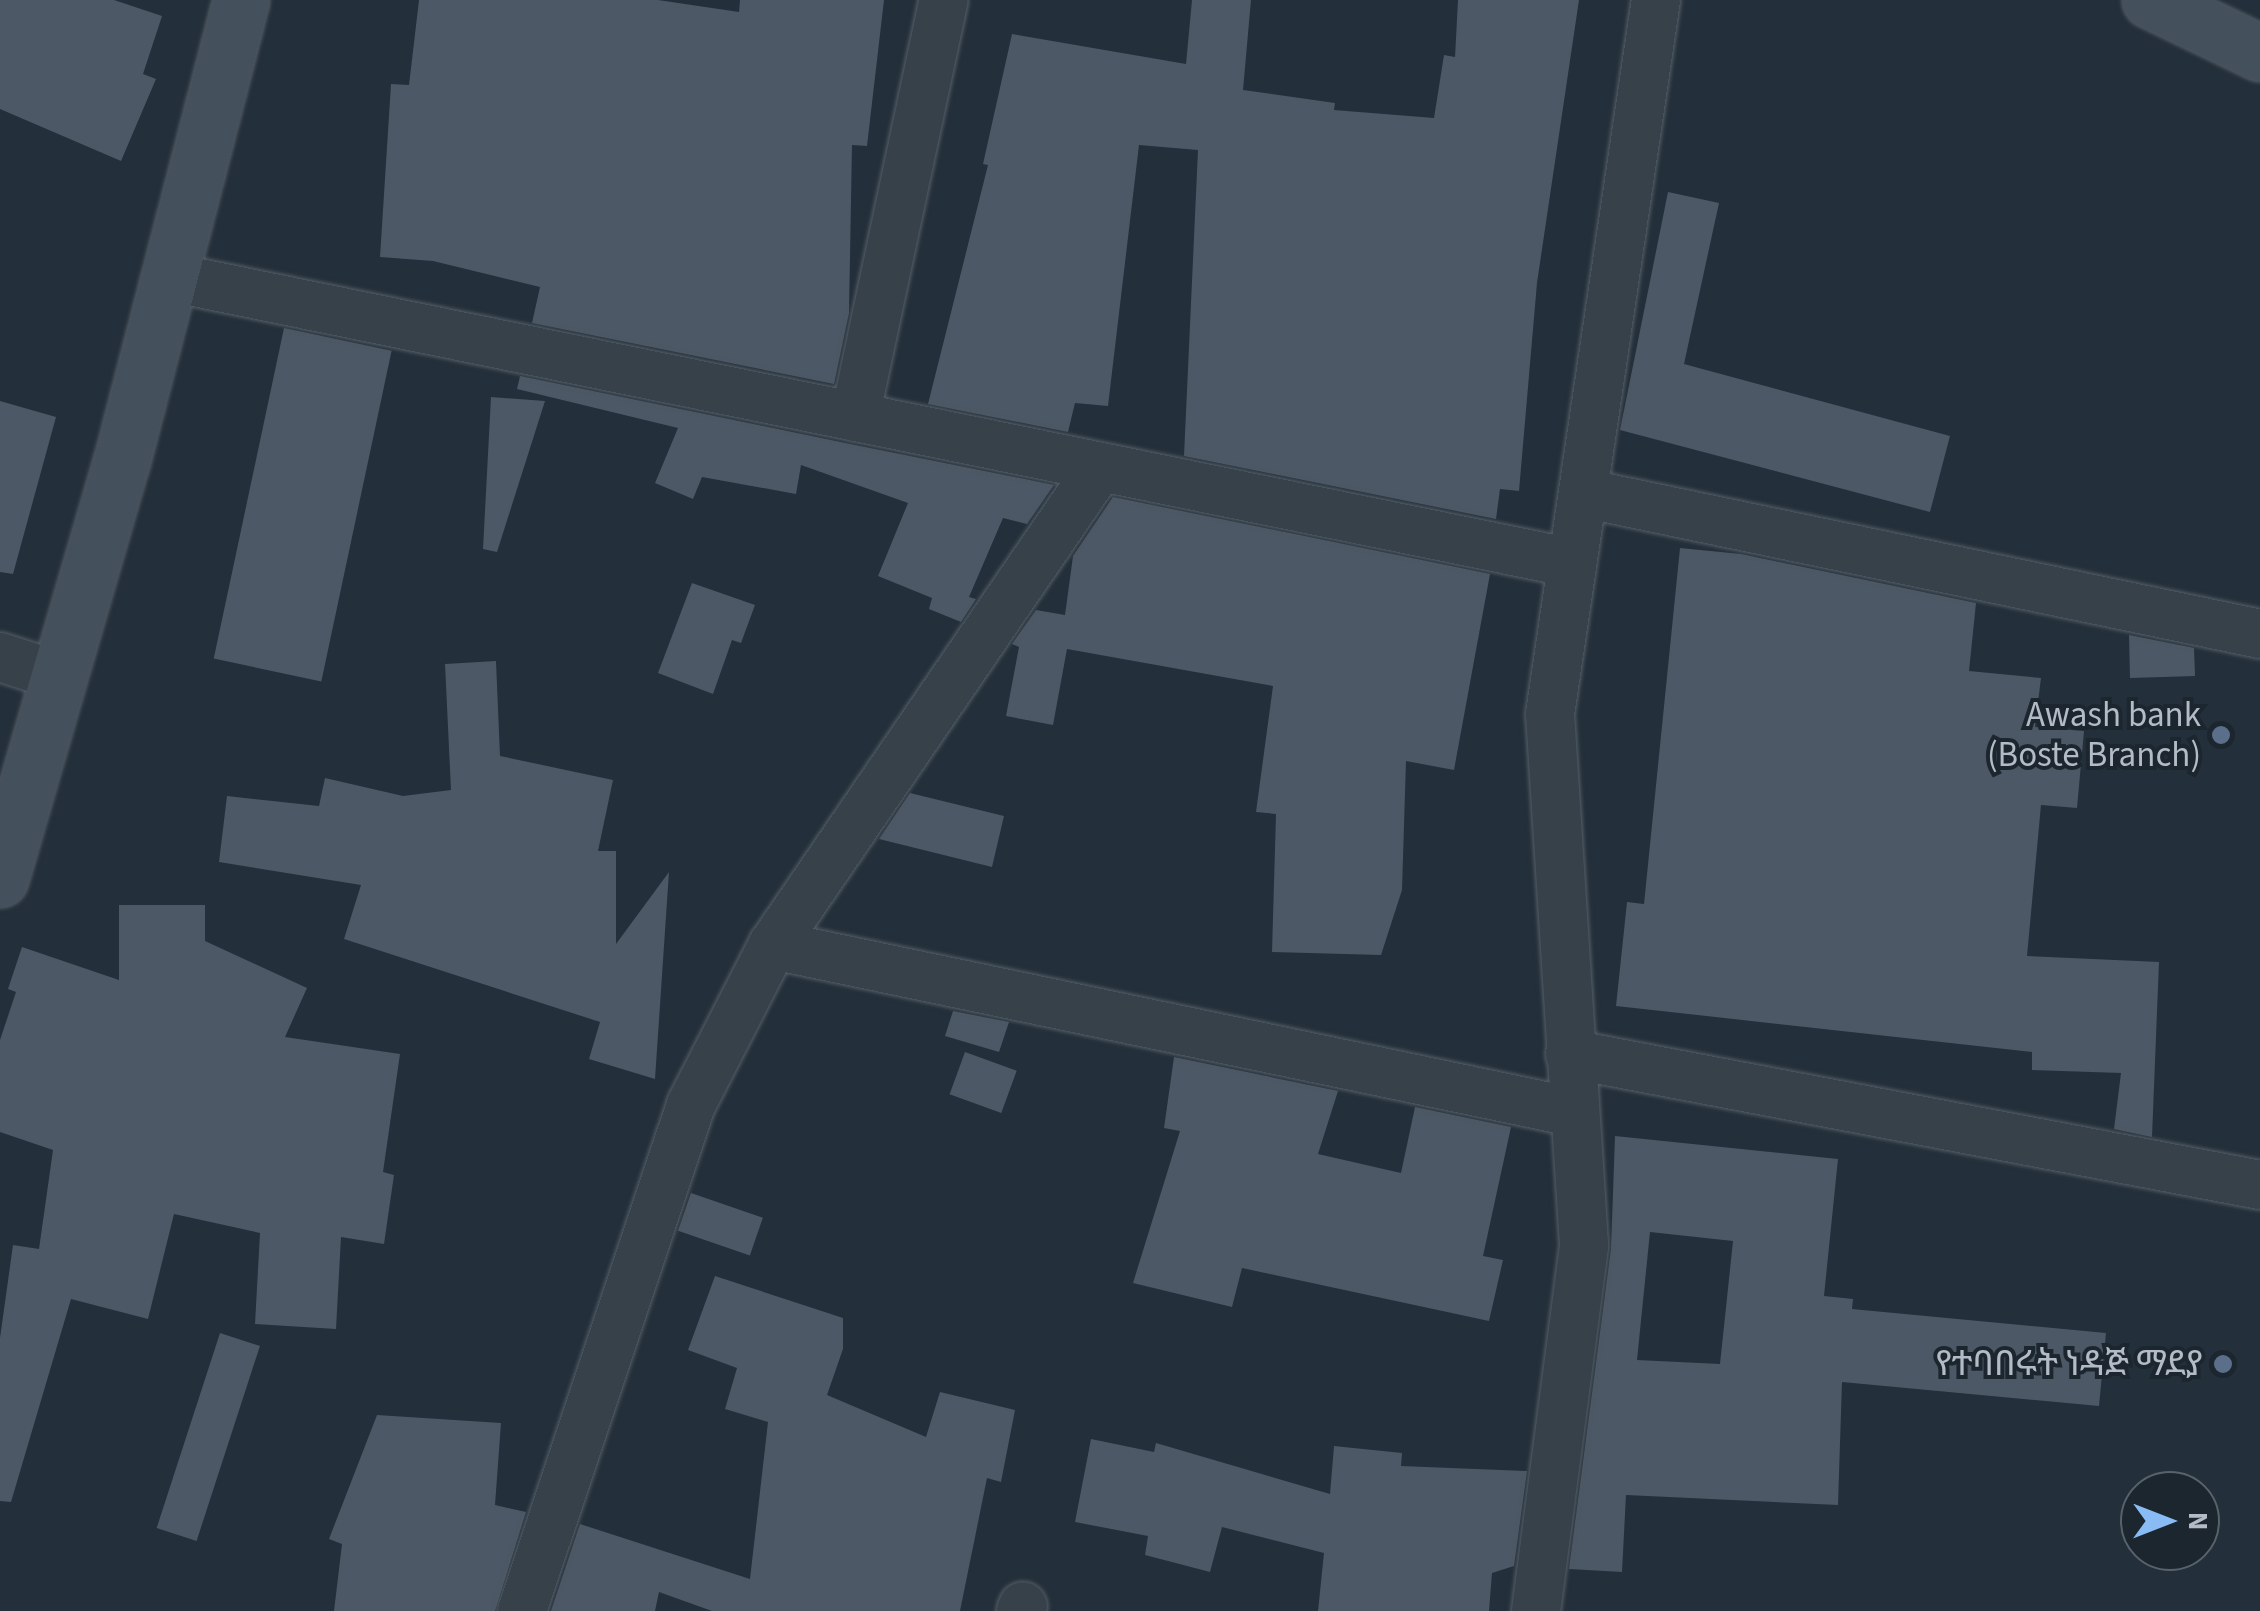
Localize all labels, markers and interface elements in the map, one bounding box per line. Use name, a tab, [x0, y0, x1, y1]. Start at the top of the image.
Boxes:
place label: Awash bank (Boste Branch)	[1987, 694, 2201, 776]
marker: Awash bank (Boste Branch)	[2210, 724, 2232, 746]
place label: የተባበሩት ነዳጅ ማደያ	[1936, 1343, 2203, 1385]
marker: የተባበሩት ነዳጅ ማደያ	[2212, 1353, 2234, 1375]
north arrow	[2120, 1471, 2220, 1571]
text: N	[2178, 1512, 2218, 1530]

